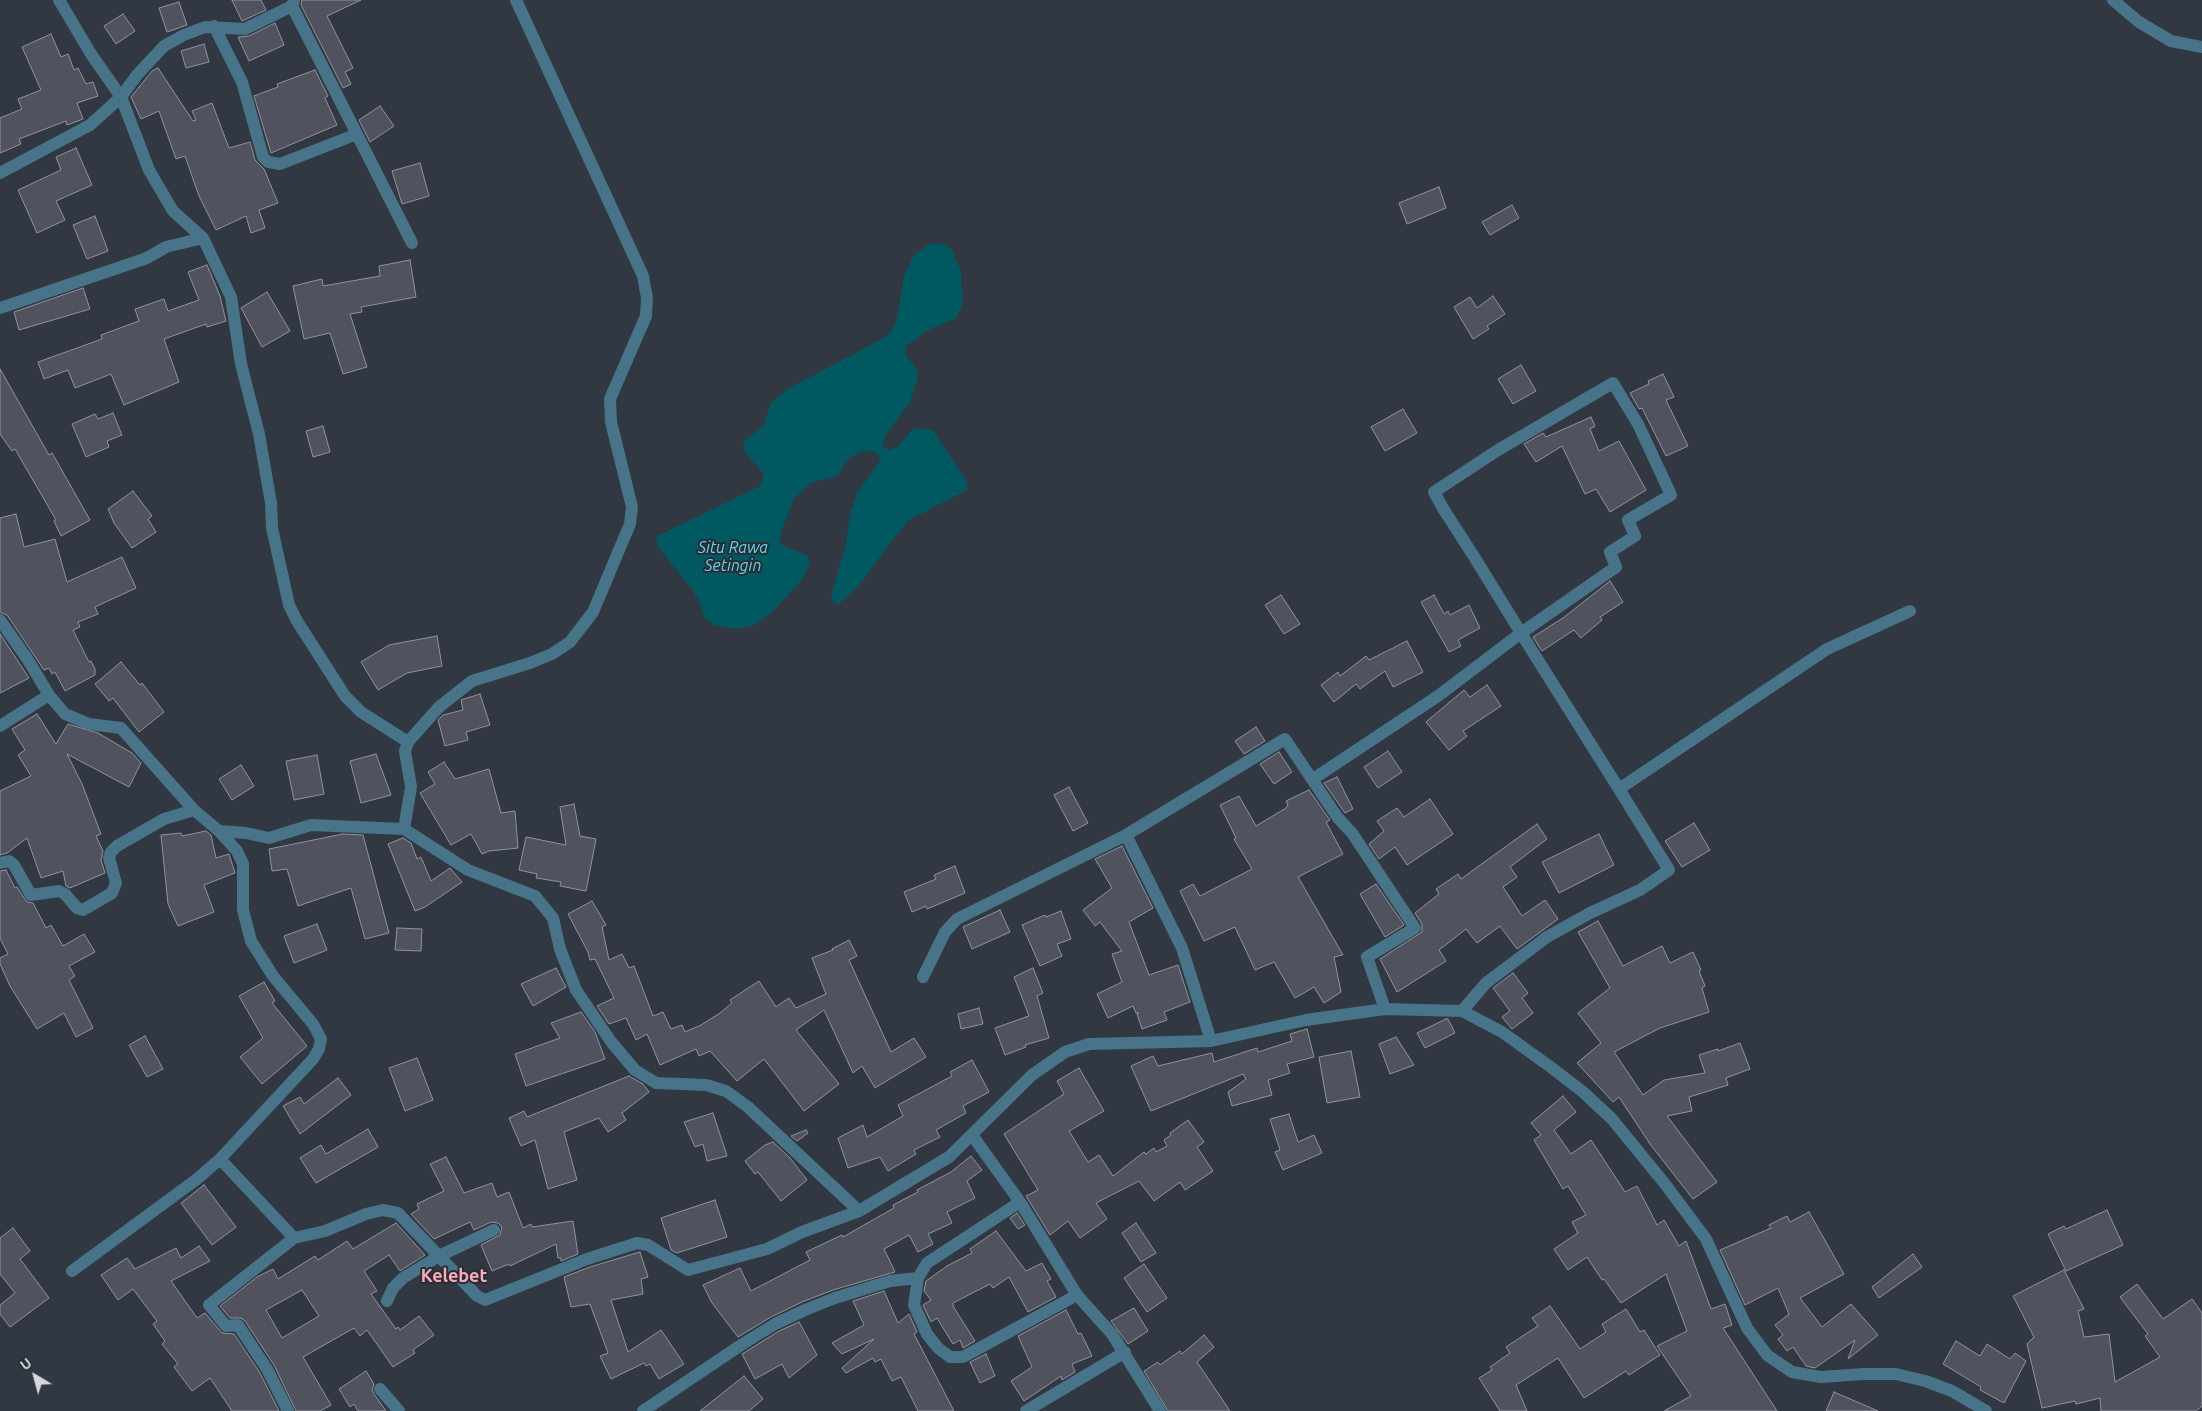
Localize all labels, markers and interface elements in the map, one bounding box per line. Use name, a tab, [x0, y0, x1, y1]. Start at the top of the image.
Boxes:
water label: Situ Rawa Setingin	[698, 538, 768, 576]
district label: Kelebet	[421, 1265, 487, 1287]
north arrow	[10, 1351, 60, 1401]
text: U	[17, 1355, 35, 1373]

